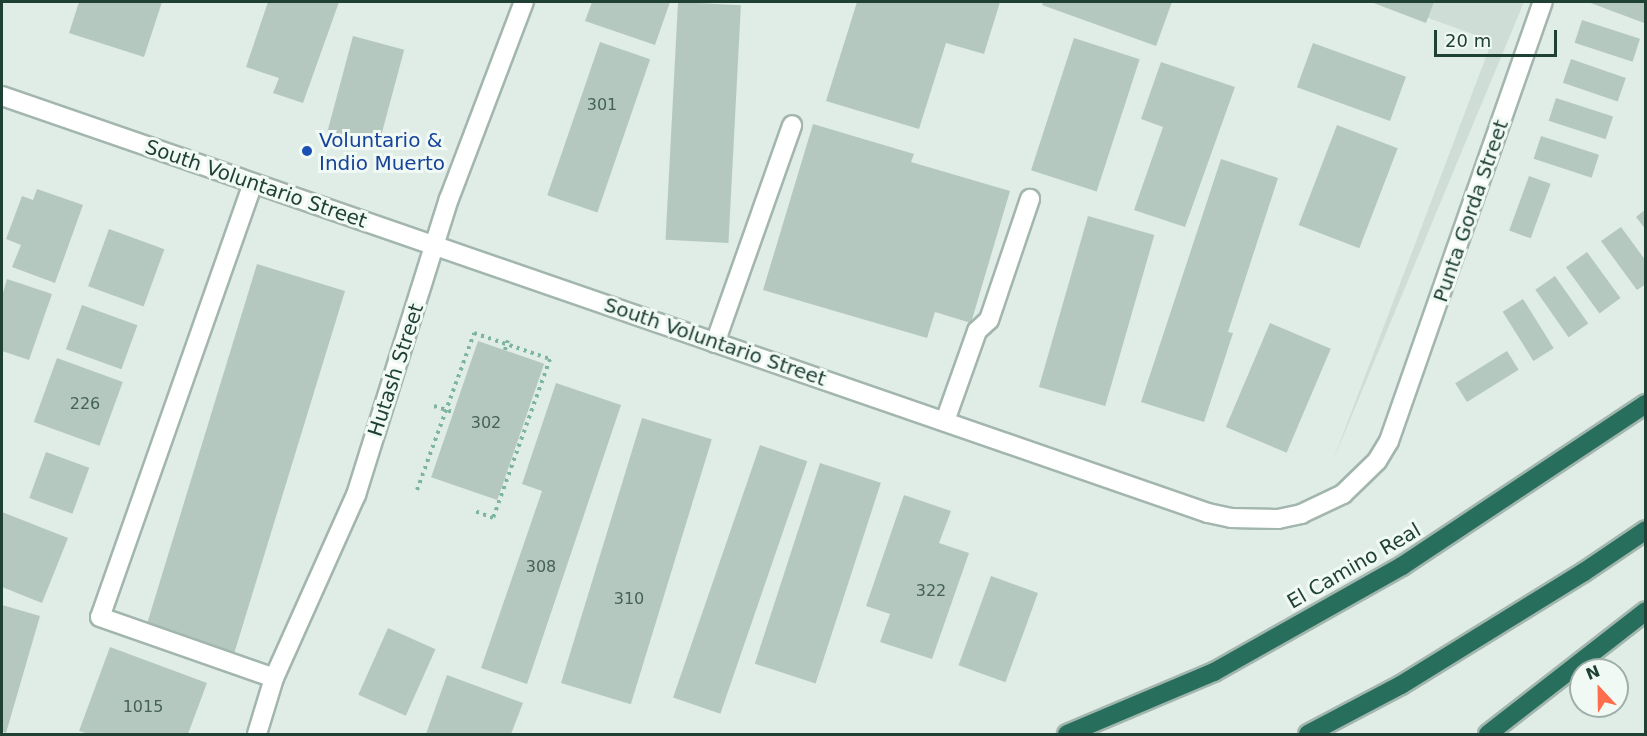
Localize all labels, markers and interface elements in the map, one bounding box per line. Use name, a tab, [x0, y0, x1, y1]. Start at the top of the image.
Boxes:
scale bar	[1437, 18, 1560, 56]
text: 20 m	[1445, 30, 1491, 51]
house number: 301	[587, 95, 617, 115]
street label: Punta Gorda Street	[1429, 117, 1513, 305]
place label: Voluntario & Indio Muerto	[319, 128, 445, 175]
street label: South Voluntario Street	[142, 135, 370, 233]
marker: Voluntario & Indio Muerto	[300, 144, 314, 158]
street label: South Voluntario Street	[601, 293, 829, 391]
street label: Hutash Street	[363, 301, 429, 439]
house number: 226	[70, 394, 100, 414]
house number: 302	[471, 413, 501, 433]
street label: El Camino Real	[1283, 518, 1425, 614]
house number: 308	[526, 557, 556, 577]
house number: 322	[916, 581, 946, 601]
house number: 310	[614, 589, 644, 609]
north arrow	[1569, 658, 1629, 718]
text: N	[1583, 661, 1603, 684]
house number: 1015	[123, 697, 163, 717]

